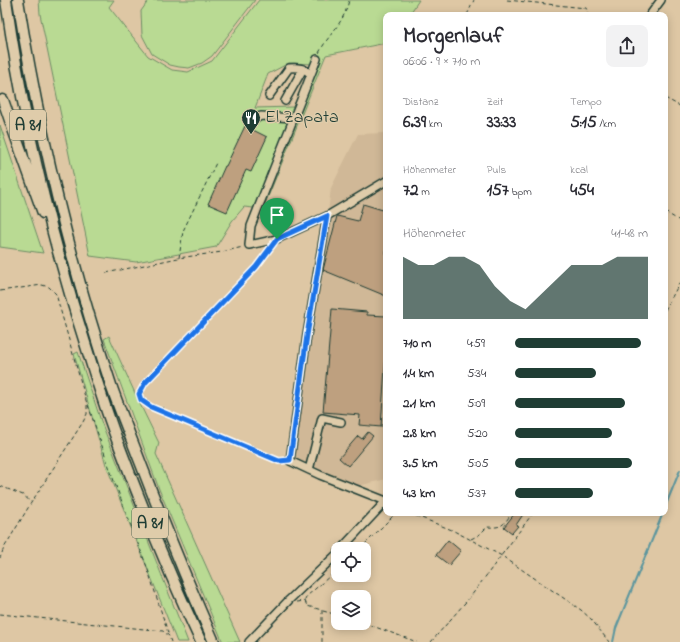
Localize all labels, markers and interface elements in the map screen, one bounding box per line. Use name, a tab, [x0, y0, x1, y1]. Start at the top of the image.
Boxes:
text: Morgenlauf	[403, 21, 504, 53]
button: share	[606, 25, 648, 67]
text: 06:06 · 9 × 710 m	[403, 52, 480, 71]
text: Distanz	[403, 94, 438, 110]
text: Zeit	[487, 94, 504, 110]
text: Tempo	[570, 94, 602, 110]
place label: El Zapata	[265, 105, 339, 131]
restaurant icon: El Zapata	[240, 107, 262, 135]
road number: A 81	[10, 110, 46, 140]
text: 6.39	[403, 110, 426, 135]
text: 33:33	[487, 110, 516, 135]
text: 5:15	[570, 110, 597, 135]
text: km	[426, 116, 442, 132]
text: /km	[597, 116, 616, 132]
text: Höhenmeter	[403, 162, 456, 178]
text: Puls	[487, 162, 506, 178]
text: kcal	[570, 162, 588, 178]
text: 72	[403, 178, 418, 203]
text: 157	[487, 178, 509, 203]
text: 454	[570, 178, 594, 203]
text: m	[418, 184, 430, 200]
text: bpm	[509, 184, 532, 200]
pin	[260, 198, 294, 239]
icon: arrive	[266, 204, 288, 226]
text: Höhenmeter	[403, 224, 465, 243]
text: 41–48 m	[611, 224, 648, 243]
text: 710 m	[403, 334, 431, 353]
text: 4:59	[467, 334, 485, 353]
text: 1.4 km	[403, 364, 434, 383]
text: 5:34	[467, 364, 486, 383]
text: 2.1 km	[403, 394, 435, 413]
text: 5:09	[467, 394, 485, 413]
text: 2.8 km	[403, 424, 436, 443]
text: 5:20	[467, 424, 488, 443]
text: 3.5 km	[403, 454, 438, 473]
text: 5:05	[467, 454, 489, 473]
text: 4.3 km	[403, 484, 435, 503]
text: 5:37	[467, 484, 486, 503]
road number: A 81	[132, 508, 168, 538]
map controls	[331, 542, 371, 630]
button: locate	[331, 542, 371, 582]
button: layers	[331, 590, 371, 630]

